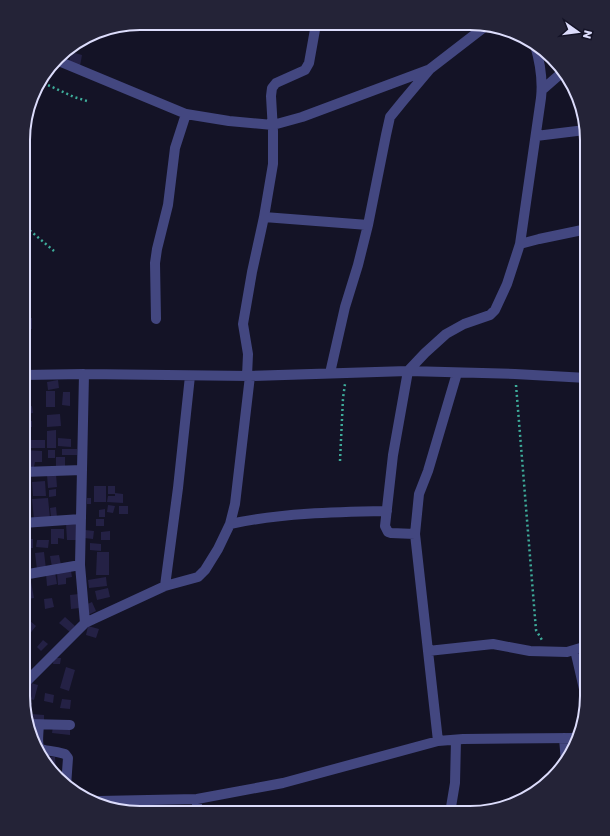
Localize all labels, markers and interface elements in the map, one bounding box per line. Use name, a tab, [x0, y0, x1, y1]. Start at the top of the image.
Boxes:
north arrow	[558, 12, 598, 52]
text: N	[581, 29, 596, 40]

